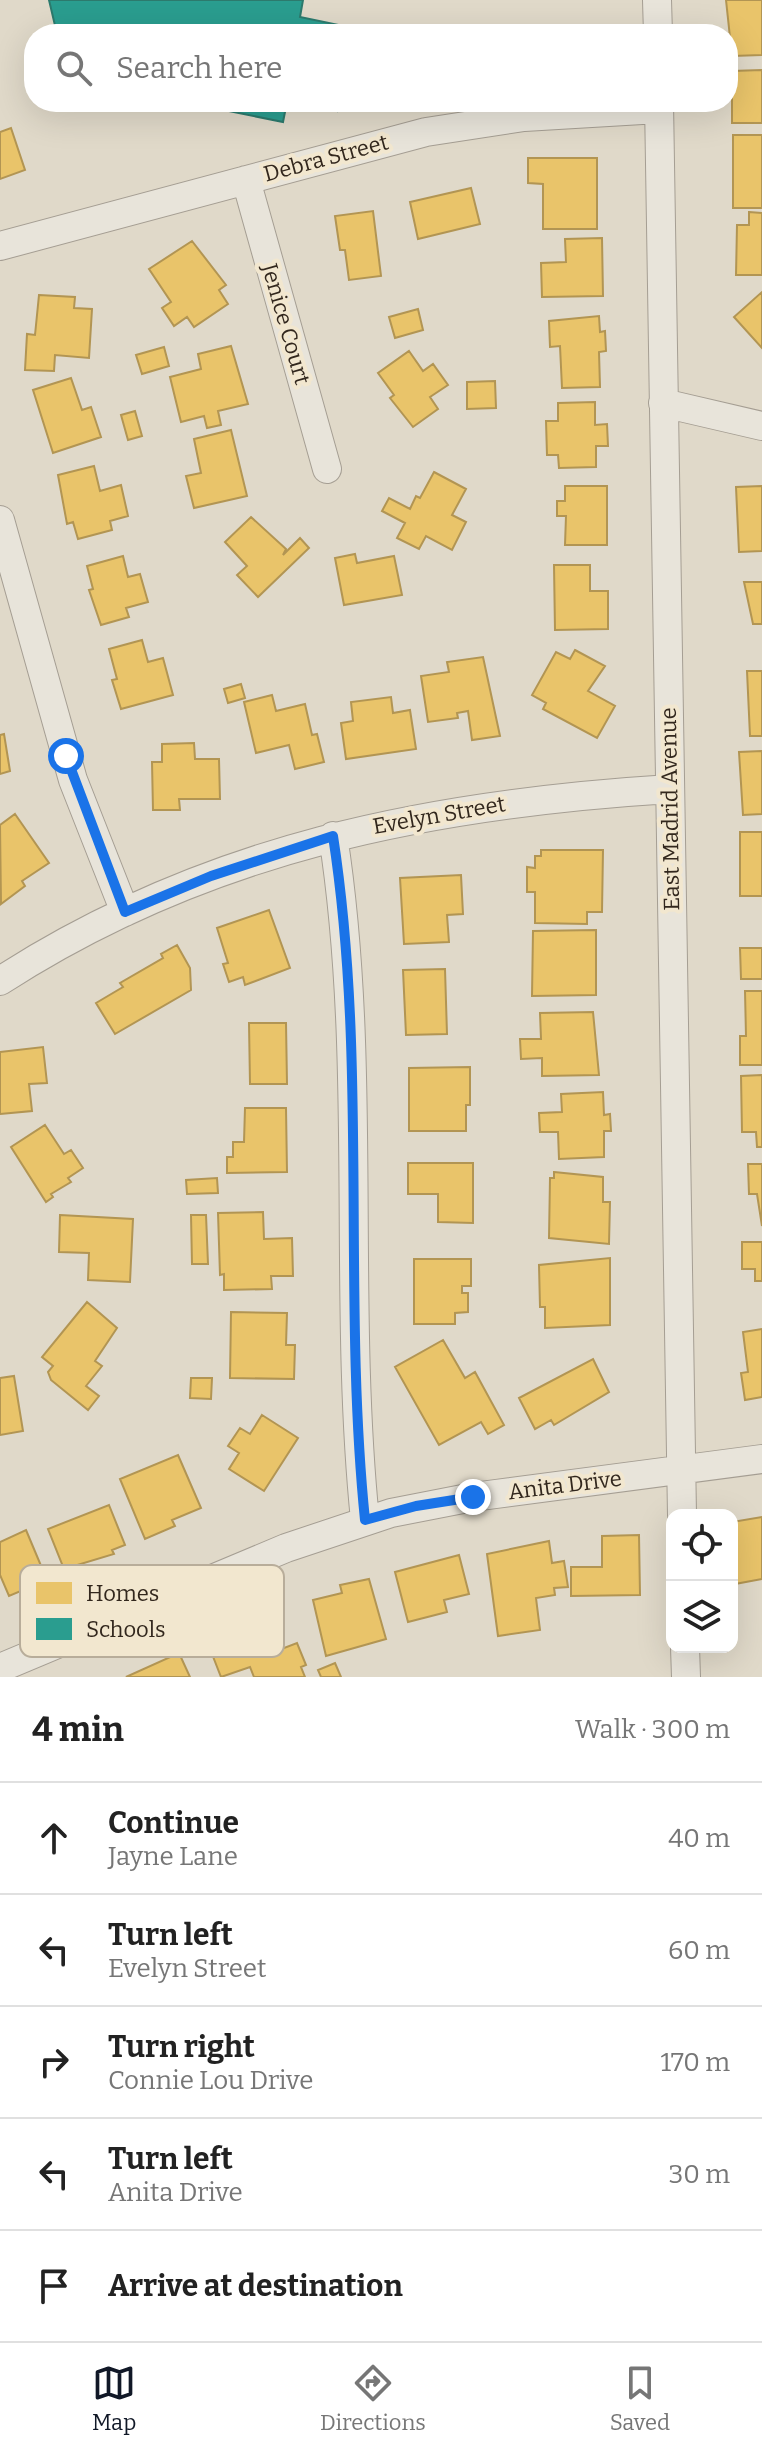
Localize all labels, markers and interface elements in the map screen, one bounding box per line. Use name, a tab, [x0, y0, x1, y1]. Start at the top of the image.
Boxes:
search box	[24, 24, 738, 112]
icon: search	[52, 46, 96, 90]
text: Search here	[116, 50, 283, 86]
street label: Debra Street	[261, 128, 391, 188]
street label: Jenice Court	[256, 260, 316, 388]
street label: East Madrid Avenue	[655, 707, 685, 911]
route start	[48, 738, 84, 774]
street label: Evelyn Street	[371, 790, 507, 840]
street label: Anita Drive	[507, 1465, 623, 1505]
route end	[455, 1479, 491, 1515]
map controls	[666, 1509, 738, 1653]
button: locate	[666, 1509, 738, 1581]
legend	[20, 1565, 284, 1657]
text: Homes	[86, 1580, 159, 1607]
button: layers	[666, 1581, 738, 1653]
text: Schools	[86, 1616, 166, 1643]
text: 4 min	[32, 1709, 124, 1750]
text: Walk · 300 m	[575, 1714, 730, 1745]
text: Continue	[108, 1805, 239, 1841]
icon: ahead	[32, 1816, 76, 1860]
text: 40 m	[668, 1823, 730, 1854]
text: Jayne Lane	[108, 1841, 238, 1872]
text: Turn left	[108, 1917, 233, 1953]
icon: left	[32, 1928, 76, 1972]
text: 60 m	[668, 1935, 730, 1966]
text: Evelyn Street	[108, 1953, 267, 1984]
text: Turn right	[108, 2029, 255, 2065]
icon: right	[32, 2040, 76, 2084]
text: 170 m	[660, 2047, 730, 2078]
text: Connie Lou Drive	[108, 2065, 313, 2096]
text: Turn left	[108, 2141, 233, 2177]
icon: left	[32, 2152, 76, 2196]
text: 30 m	[669, 2159, 730, 2190]
text: Anita Drive	[108, 2177, 243, 2208]
icon: arrive	[32, 2264, 76, 2308]
text: Arrive at destination	[108, 2268, 403, 2304]
tab: Map	[92, 2361, 136, 2436]
tab: Directions	[320, 2361, 426, 2436]
tab: Saved	[610, 2361, 670, 2436]

